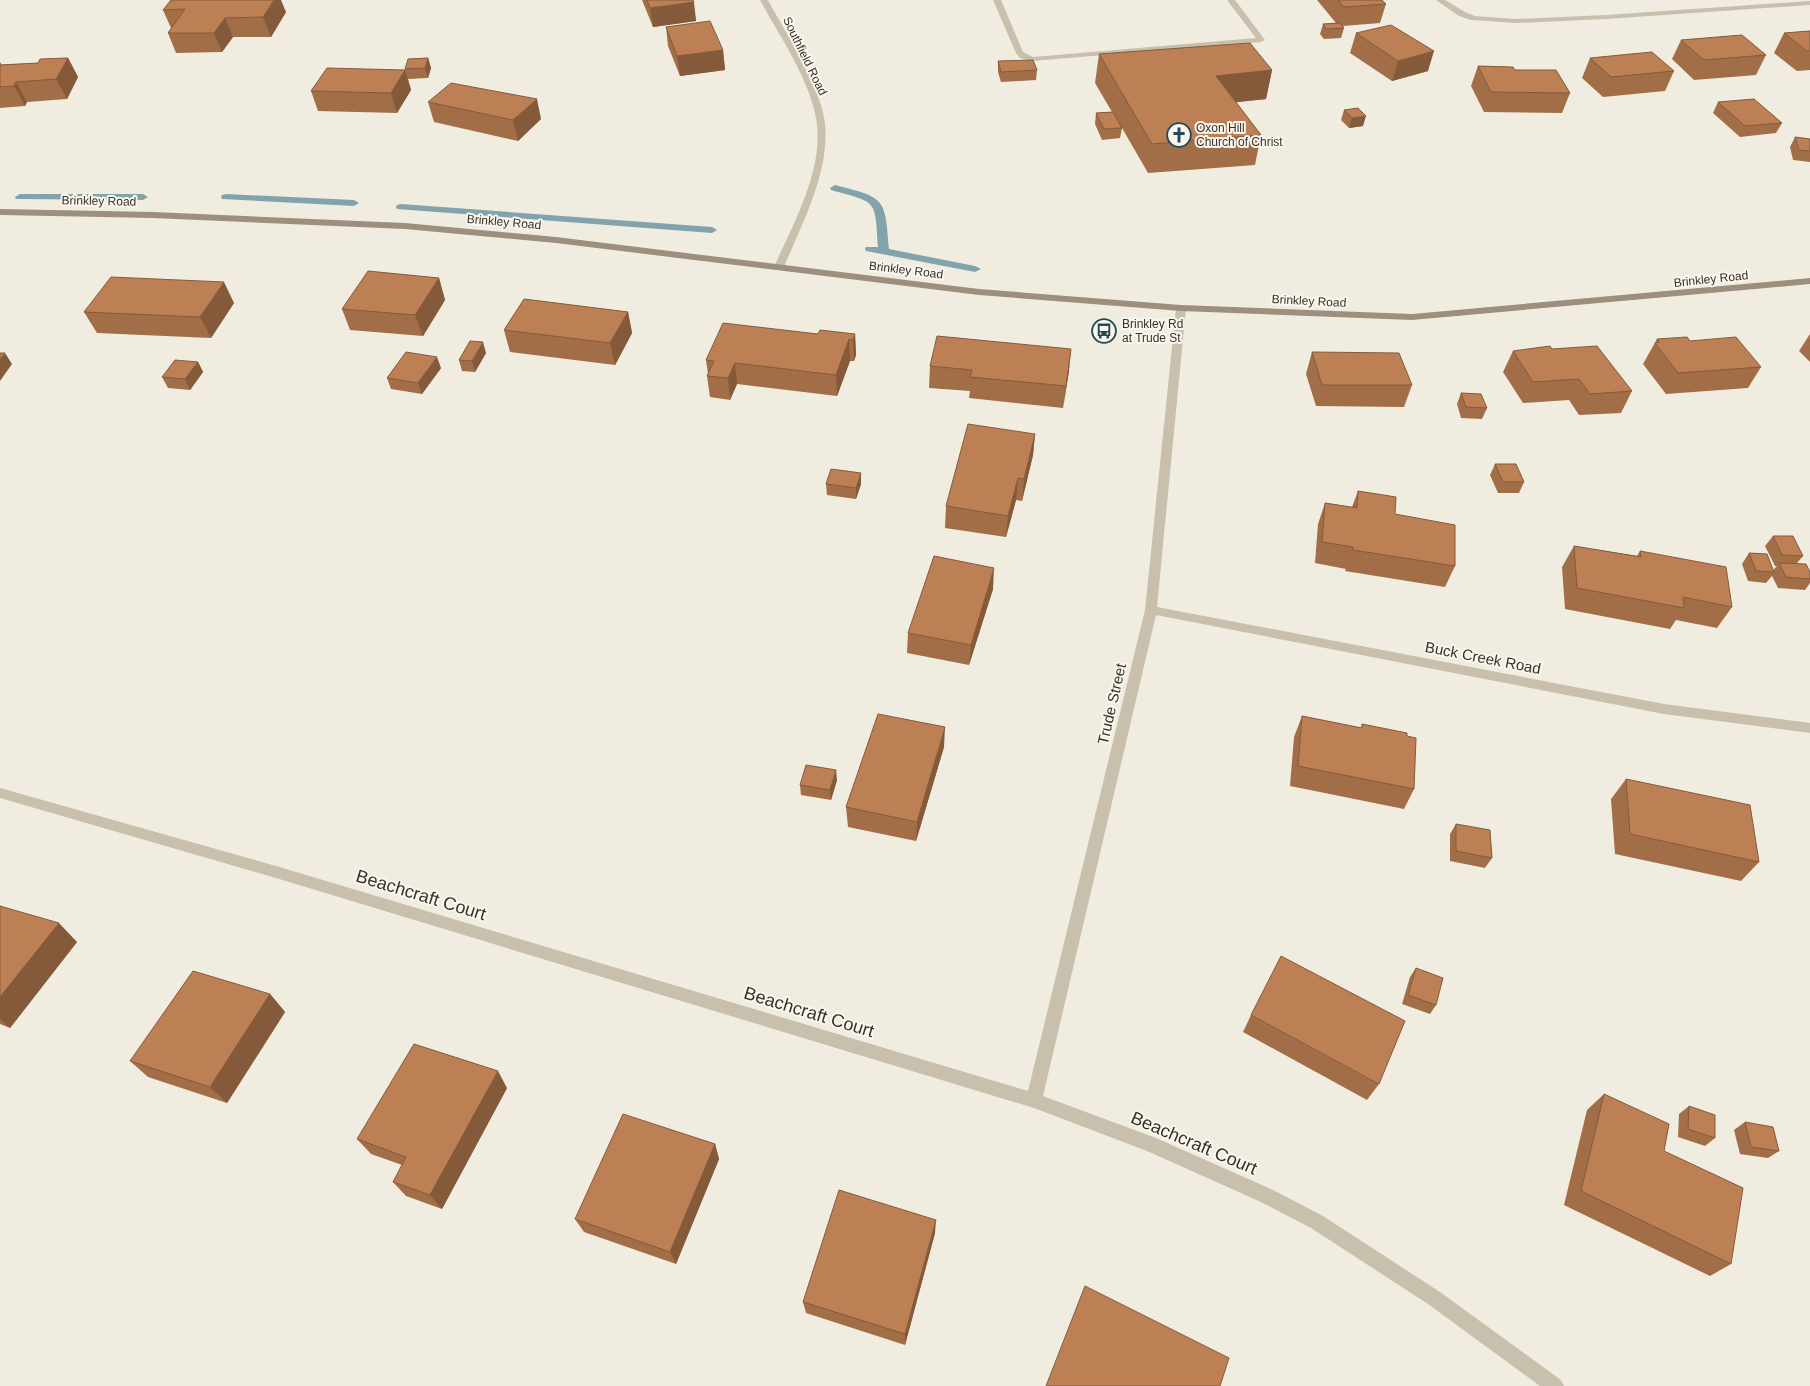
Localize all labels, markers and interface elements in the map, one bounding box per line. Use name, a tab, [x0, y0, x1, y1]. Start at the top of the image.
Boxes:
street label: Southfield Road	[780, 15, 830, 97]
place label: Oxon Hill Church of Christ	[1196, 121, 1283, 149]
church icon: Oxon Hill Church of Christ	[1166, 122, 1192, 148]
street label: Brinkley Road	[62, 193, 136, 209]
street label: Brinkley Road	[466, 212, 542, 232]
street label: Brinkley Road	[868, 259, 944, 281]
street label: Brinkley Road	[1673, 268, 1749, 290]
street label: Brinkley Road	[1271, 292, 1347, 310]
place label: Brinkley Rd at Trude St	[1122, 317, 1183, 345]
bus stop icon: Brinkley Rd at Trude St	[1091, 318, 1117, 344]
street label: Buck Creek Road	[1424, 638, 1542, 677]
street label: Trude Street	[1094, 661, 1129, 746]
street label: Beachcraft Court	[353, 866, 489, 924]
street label: Beachcraft Court	[741, 983, 877, 1041]
street label: Beachcraft Court	[1128, 1107, 1260, 1179]

